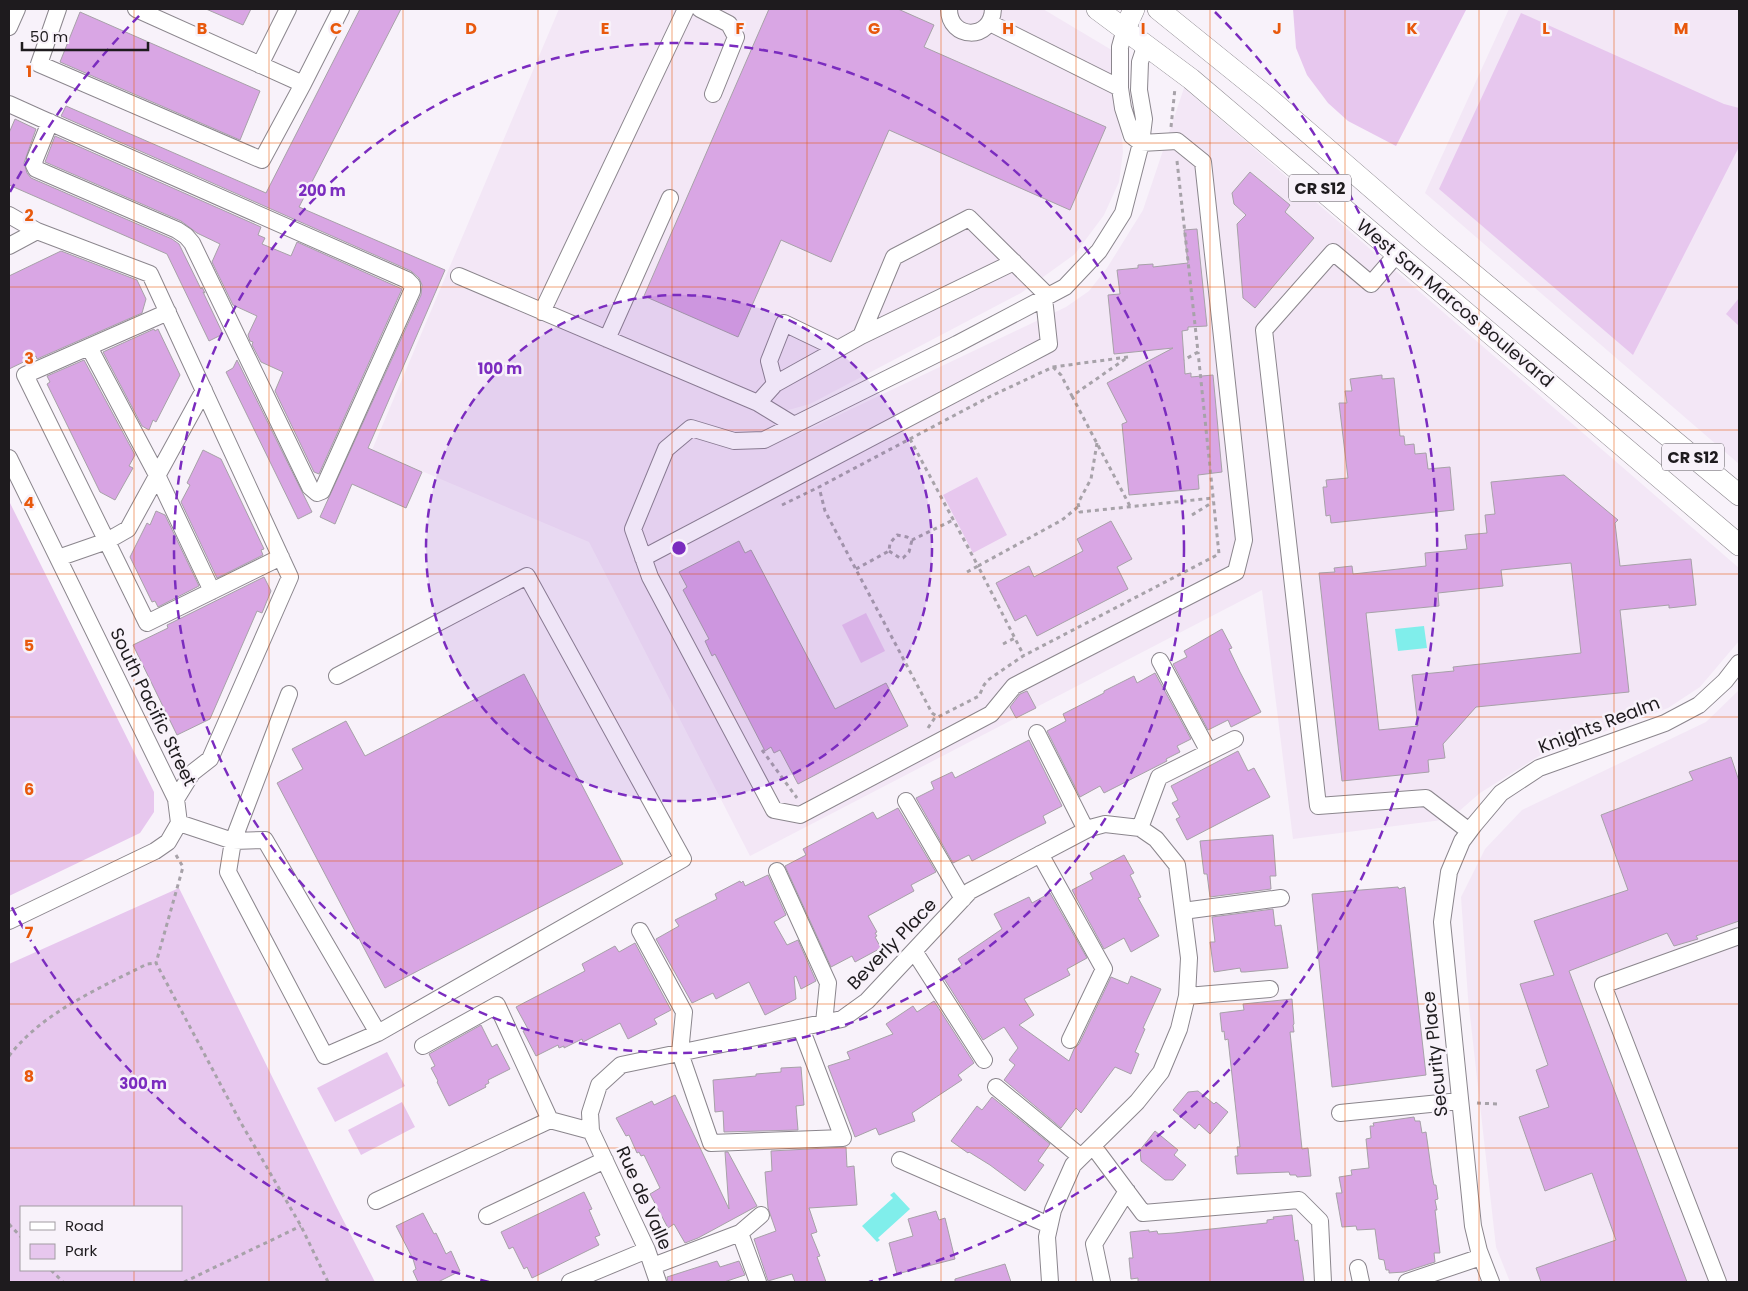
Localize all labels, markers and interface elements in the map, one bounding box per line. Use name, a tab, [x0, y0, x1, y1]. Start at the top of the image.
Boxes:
text: B	[197, 17, 207, 40]
text: C	[330, 17, 342, 40]
text: D	[465, 17, 477, 40]
text: E	[601, 17, 609, 40]
text: F	[736, 17, 745, 40]
text: G	[868, 17, 880, 40]
text: H	[1002, 17, 1014, 40]
text: I	[1141, 17, 1145, 40]
text: J	[1272, 17, 1282, 40]
text: K	[1406, 17, 1418, 40]
text: L	[1542, 17, 1550, 40]
text: M	[1674, 17, 1688, 40]
scale bar	[22, 20, 149, 52]
text: 50 m	[30, 26, 68, 47]
text: 1	[26, 60, 32, 83]
road number: CR S12	[1289, 174, 1351, 202]
text: 200 m	[298, 180, 346, 201]
text: 2	[24, 204, 34, 227]
street label: West San Marcos Boulevard	[1351, 213, 1559, 393]
text: 3	[24, 347, 34, 370]
text: 100 m	[478, 358, 522, 379]
road number: CR S12	[1662, 444, 1724, 471]
text: 4	[24, 491, 35, 514]
centre of rings	[670, 539, 688, 557]
street label: South Pacific Street	[104, 623, 203, 790]
text: 5	[24, 634, 34, 657]
street label: Knights Realm	[1534, 690, 1663, 759]
text: 6	[24, 778, 34, 801]
street label: Beverly Place	[841, 892, 942, 995]
text: 7	[25, 921, 34, 944]
street label: Security Place	[1415, 990, 1454, 1118]
text: 8	[24, 1065, 34, 1088]
text: 300 m	[119, 1073, 167, 1094]
street label: Rue de Valle	[610, 1142, 678, 1254]
legend	[20, 1206, 182, 1271]
text: Road	[65, 1215, 104, 1236]
text: Park	[65, 1240, 97, 1261]

